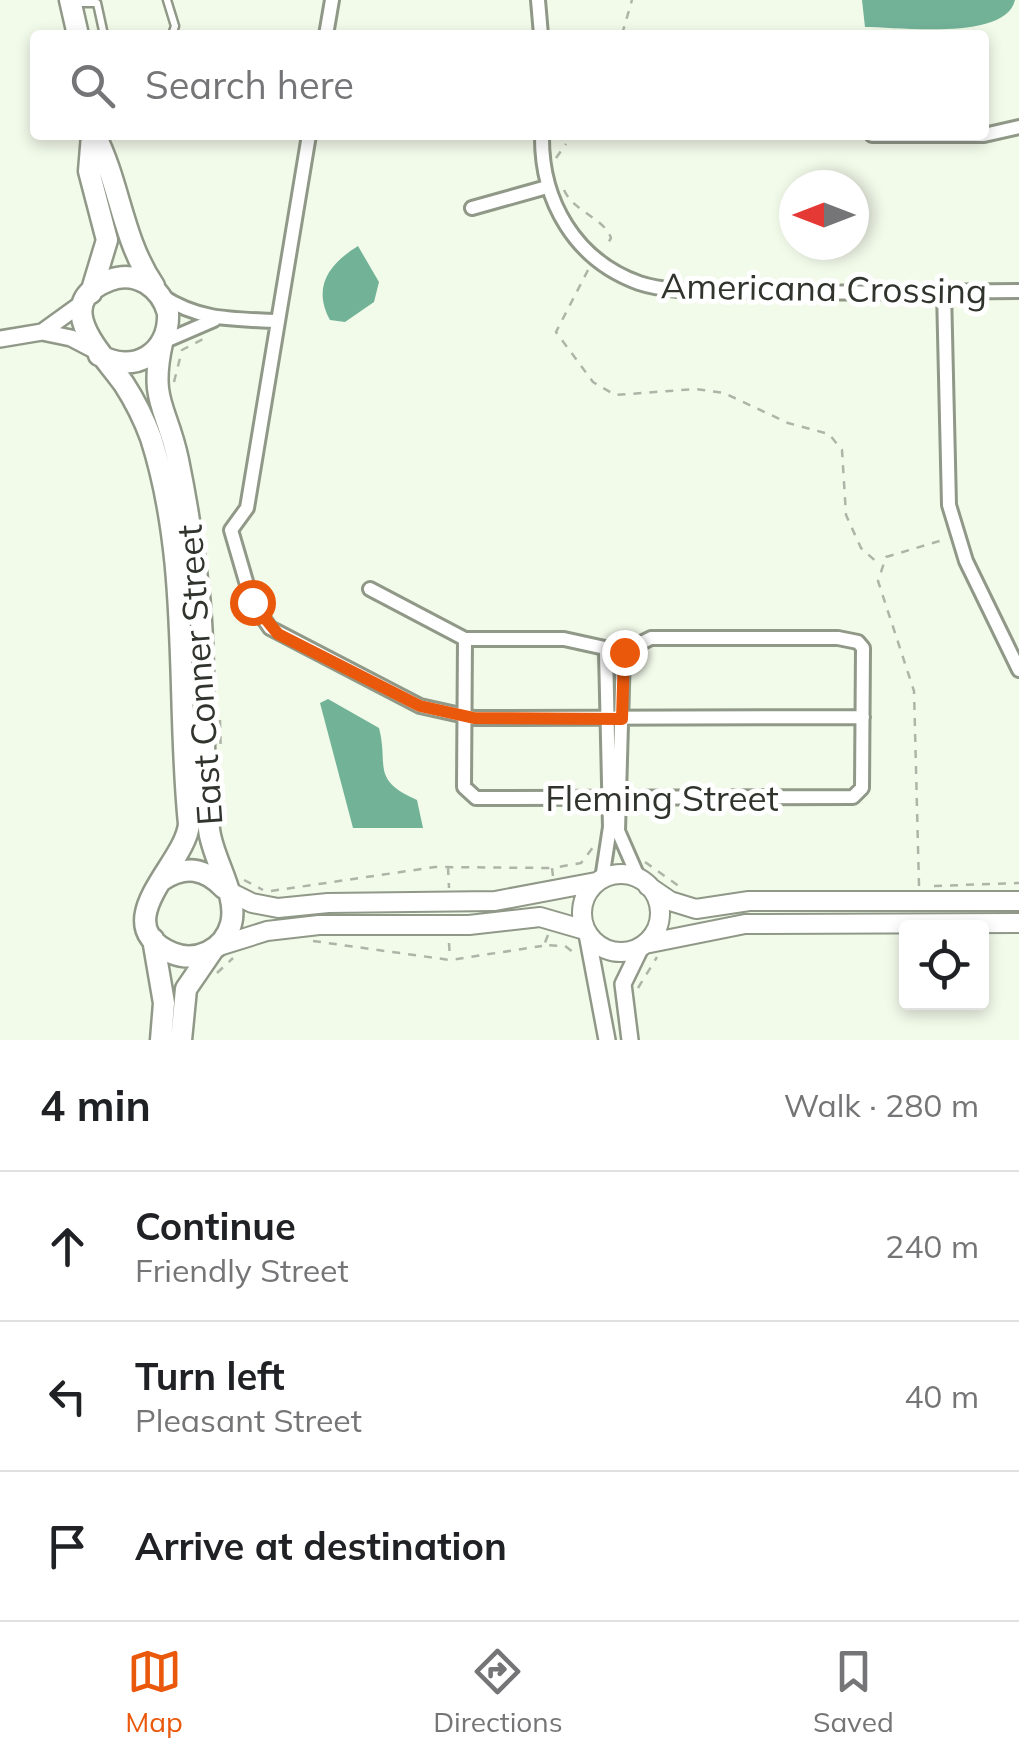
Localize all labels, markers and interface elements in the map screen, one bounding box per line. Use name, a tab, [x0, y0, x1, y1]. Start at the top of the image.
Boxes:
search box	[30, 30, 989, 140]
icon: search	[65, 58, 120, 113]
text: Search here	[145, 61, 354, 109]
north arrow	[779, 170, 869, 260]
street label: Americana Crossing	[660, 263, 988, 313]
street label: East Conner Street	[167, 523, 231, 827]
route start	[230, 580, 276, 626]
route end	[602, 630, 648, 676]
street label: Fleming Street	[545, 776, 779, 820]
map controls	[899, 920, 989, 1010]
button: locate	[899, 920, 989, 1010]
text: 4 min	[40, 1079, 151, 1132]
text: Walk · 280 m	[784, 1085, 979, 1125]
text: Continue	[135, 1202, 296, 1250]
icon: ahead	[40, 1219, 95, 1274]
text: 240 m	[885, 1226, 979, 1266]
text: Friendly Street	[135, 1250, 349, 1290]
text: Turn left	[135, 1352, 285, 1400]
icon: left	[40, 1369, 95, 1424]
text: 40 m	[904, 1376, 979, 1416]
text: Pleasant Street	[135, 1400, 362, 1440]
icon: arrive	[40, 1519, 95, 1574]
text: Arrive at destination	[135, 1522, 507, 1570]
tab: Map	[125, 1644, 183, 1739]
tab: Directions	[433, 1644, 563, 1739]
tab: Saved	[813, 1644, 894, 1739]

